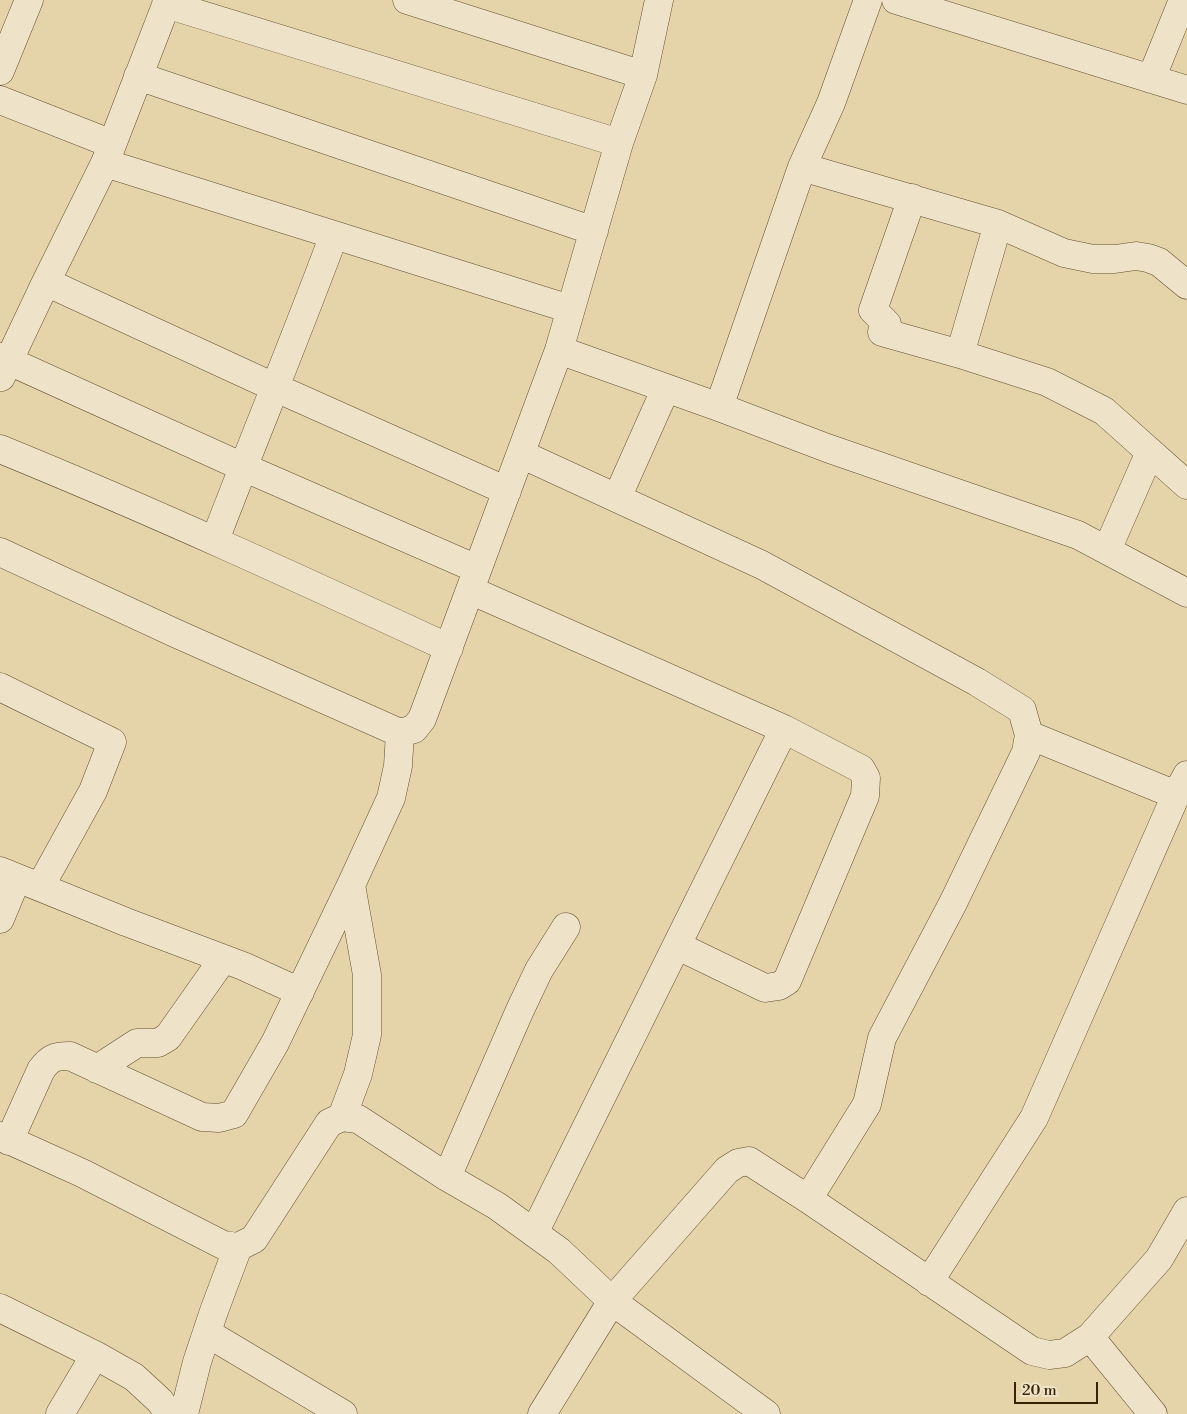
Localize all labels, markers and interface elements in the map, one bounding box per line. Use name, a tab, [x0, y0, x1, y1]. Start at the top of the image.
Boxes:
scale bar	[1017, 1372, 1101, 1404]
text: 20 m	[1022, 1381, 1057, 1400]

